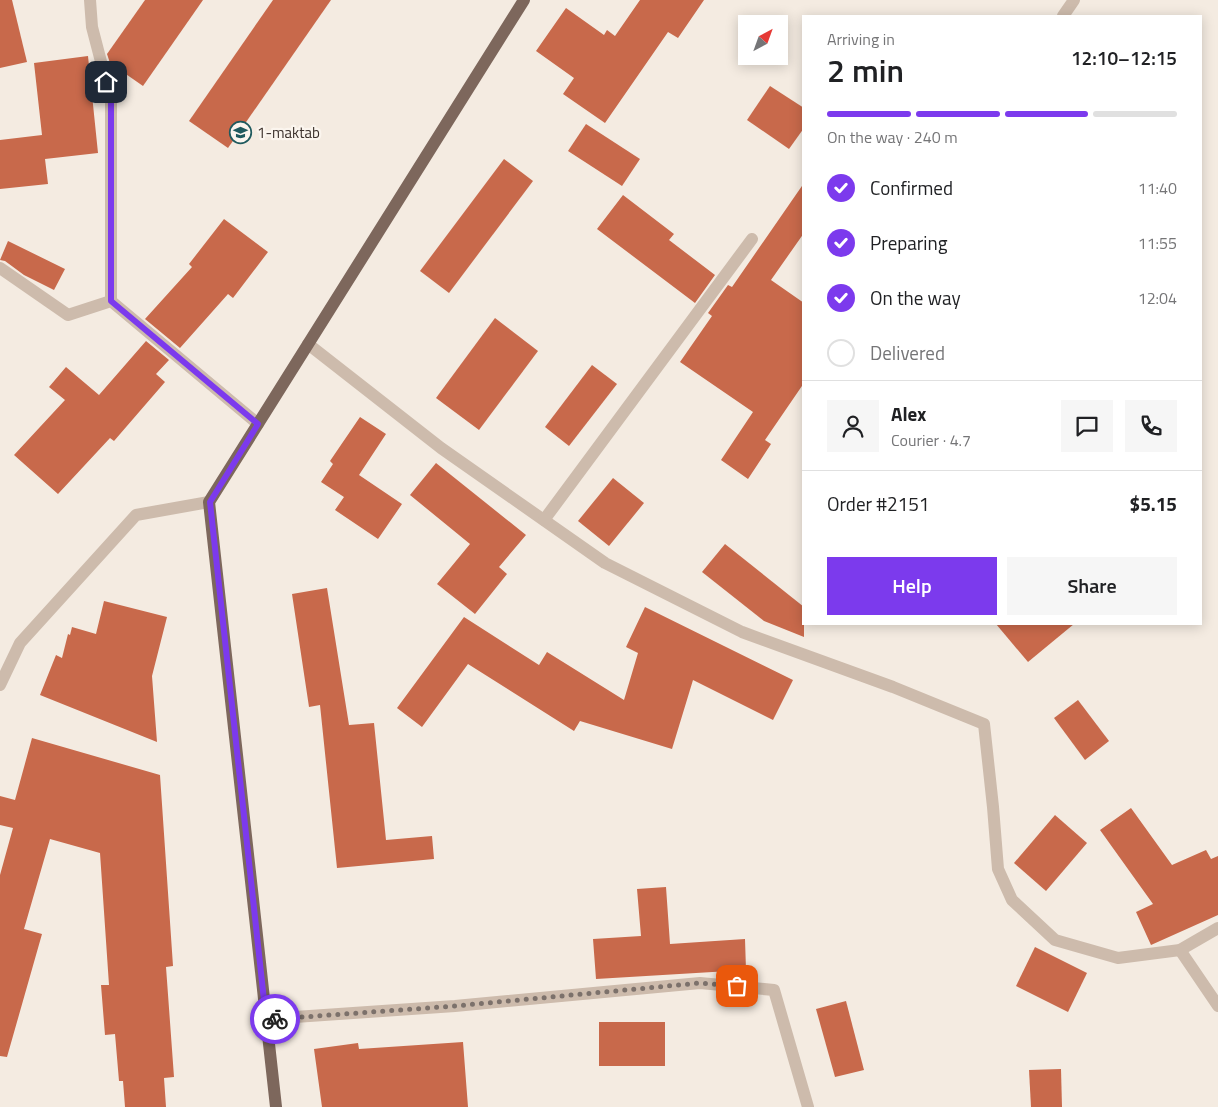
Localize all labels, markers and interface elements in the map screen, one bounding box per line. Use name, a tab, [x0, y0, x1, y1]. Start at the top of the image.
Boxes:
north arrow	[738, 15, 788, 65]
map controls	[738, 15, 788, 65]
text: Arriving in	[827, 27, 895, 51]
text: 12:10–12:15	[1071, 43, 1177, 72]
text: 2 min	[827, 46, 904, 94]
pin	[85, 61, 127, 103]
icon: home	[92, 68, 120, 96]
school or university icon: 1-maktab	[229, 120, 253, 144]
place label: 1-maktab	[257, 121, 320, 144]
text: On the way · 240 m	[827, 125, 958, 149]
text: Confirmed	[870, 173, 953, 202]
icon: check	[827, 174, 855, 202]
text: 11:40	[1138, 176, 1177, 200]
text: Preparing	[870, 228, 947, 257]
icon: check	[827, 229, 855, 257]
text: 11:55	[1138, 231, 1177, 255]
text: On the way	[870, 283, 961, 312]
icon: check	[827, 284, 855, 312]
text: 12:04	[1138, 286, 1177, 310]
text: Delivered	[870, 338, 945, 367]
text: Alex	[891, 399, 926, 428]
button: person	[827, 400, 879, 452]
button: chat	[1061, 400, 1113, 452]
button: phone	[1125, 400, 1177, 452]
text: Courier · 4.7	[891, 428, 971, 452]
text: Order #2151	[827, 489, 929, 518]
text: $5.15	[1130, 489, 1177, 518]
button: Help	[827, 557, 997, 615]
button: Share	[1007, 557, 1177, 615]
pin	[716, 965, 758, 1007]
icon: bag	[723, 972, 751, 1000]
courier	[250, 994, 300, 1044]
icon: bike	[261, 1005, 289, 1033]

